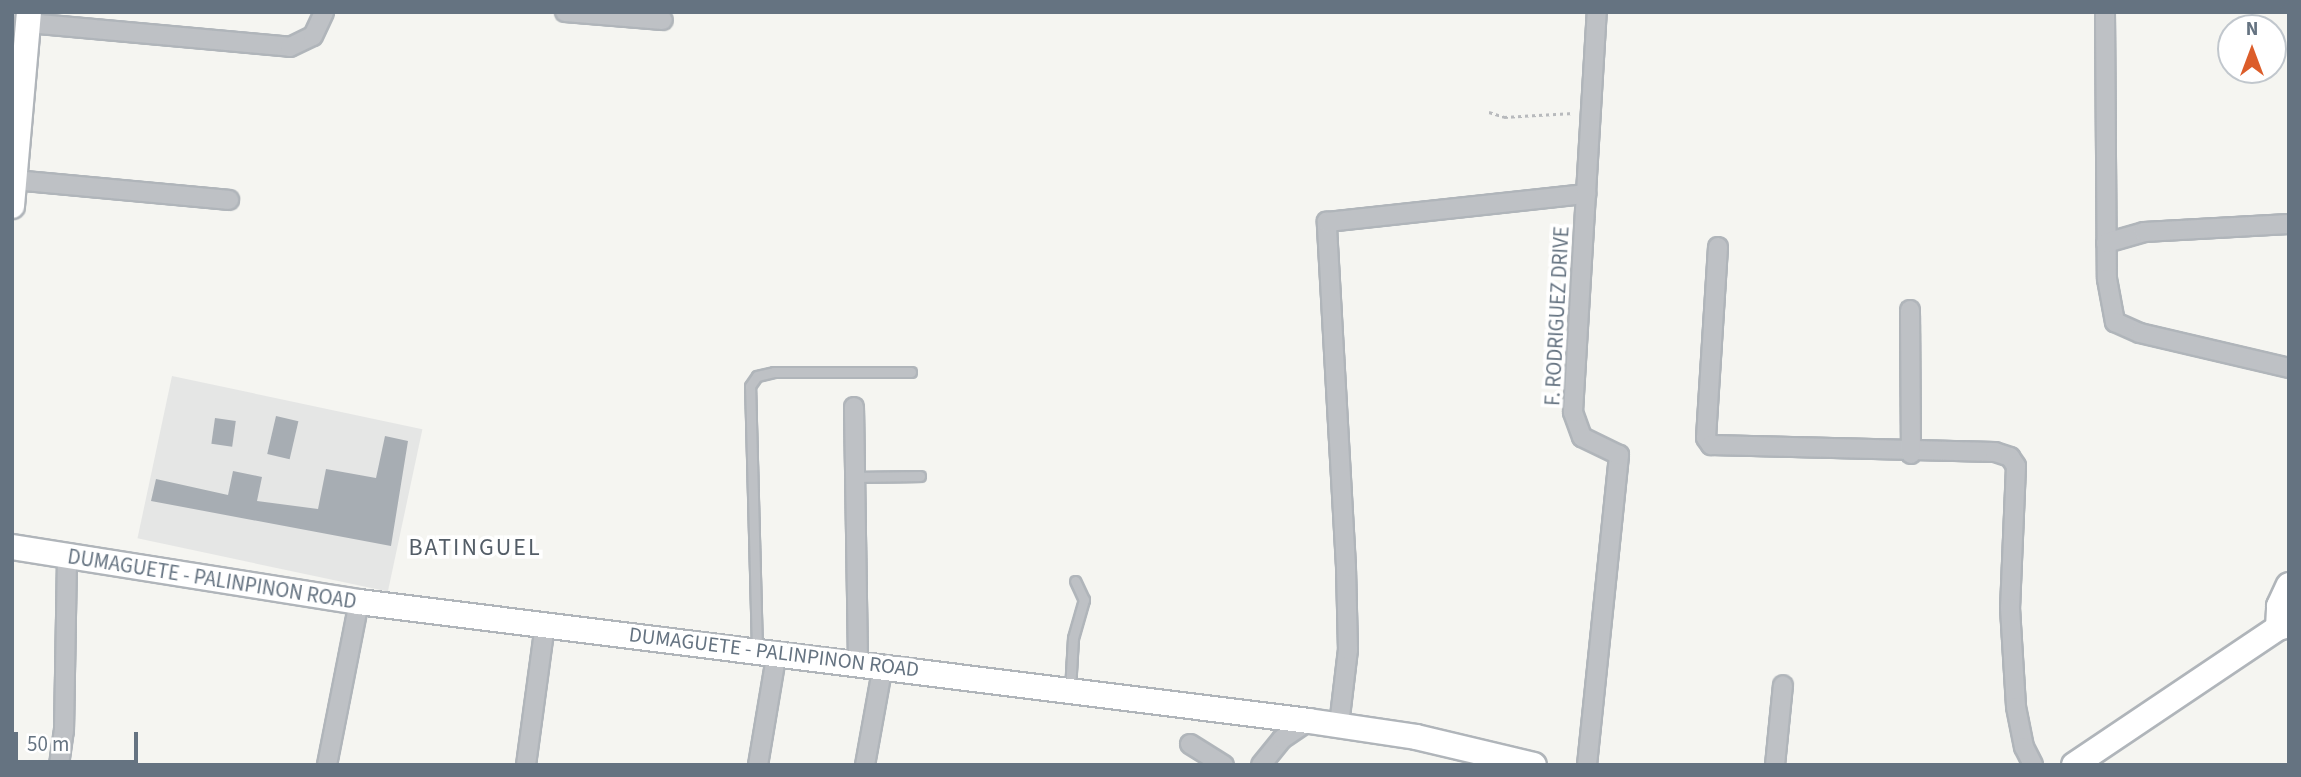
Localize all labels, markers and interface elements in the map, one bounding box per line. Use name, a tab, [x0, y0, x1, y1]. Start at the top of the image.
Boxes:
north arrow	[2217, 14, 2287, 84]
text: N	[2246, 16, 2258, 43]
street label: F. RODRIGUEZ DRIVE	[1540, 226, 1574, 406]
district label: BATINGUEL	[410, 534, 540, 562]
street label: DUMAGUETE - PALINPINON ROAD	[66, 544, 358, 614]
street label: DUMAGUETE - PALINPINON ROAD	[628, 622, 920, 682]
scale bar	[18, 718, 142, 762]
text: 50 m	[27, 729, 69, 759]

